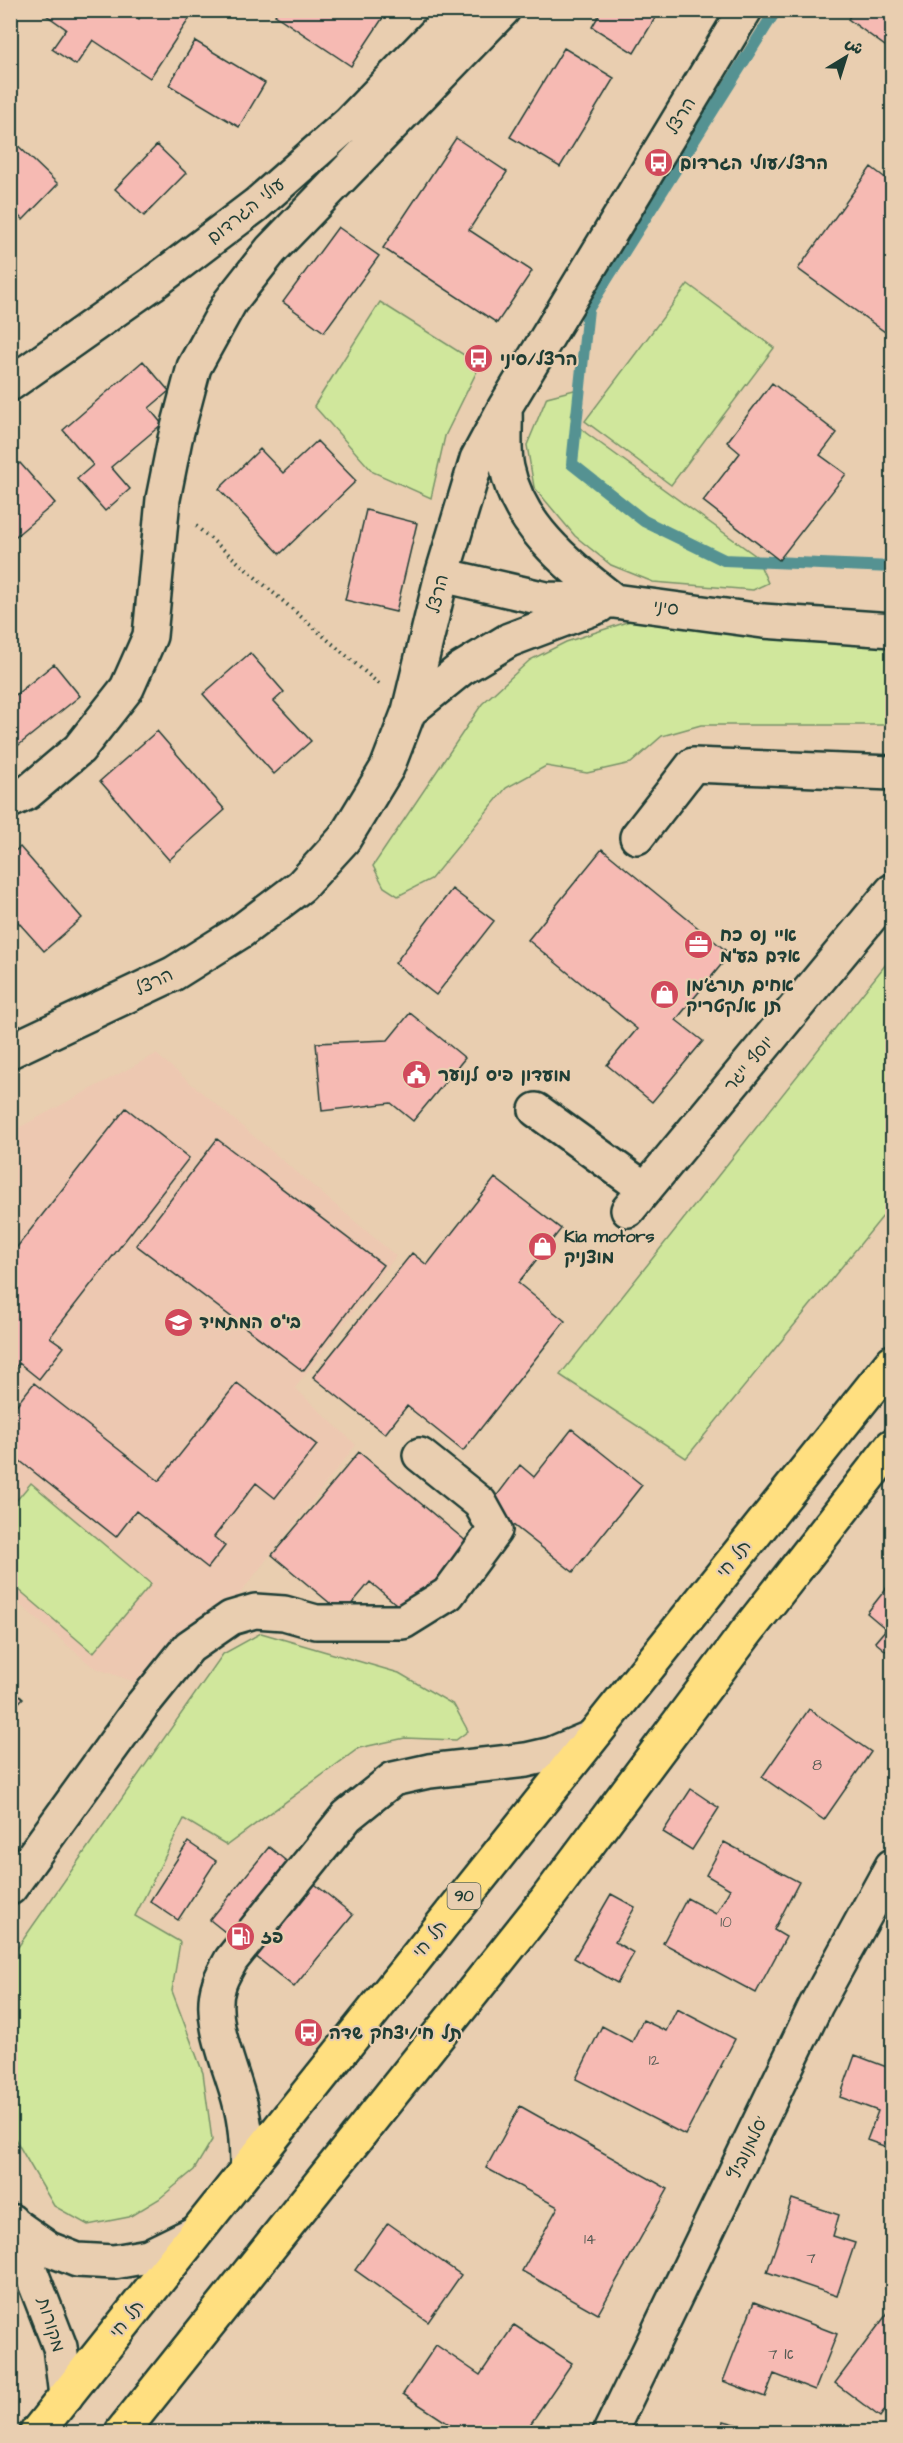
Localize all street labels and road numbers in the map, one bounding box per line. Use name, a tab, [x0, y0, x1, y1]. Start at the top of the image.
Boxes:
street label: הרצל	[660, 93, 702, 139]
street label: עולי הגרדום	[202, 172, 290, 250]
street label: הרצל	[421, 572, 455, 616]
street label: סיני	[652, 594, 680, 622]
street label: הרצל	[131, 962, 177, 1002]
street label: יוסף ייגר	[718, 1031, 780, 1097]
street label: תל חי	[711, 1535, 757, 1583]
road number: 90	[448, 1883, 480, 1909]
street label: תל חי	[407, 1915, 453, 1963]
street label: סלמנוביץ'	[722, 2112, 774, 2184]
street label: מקורות	[31, 2294, 71, 2355]
street label: תל חי	[104, 2295, 150, 2343]

